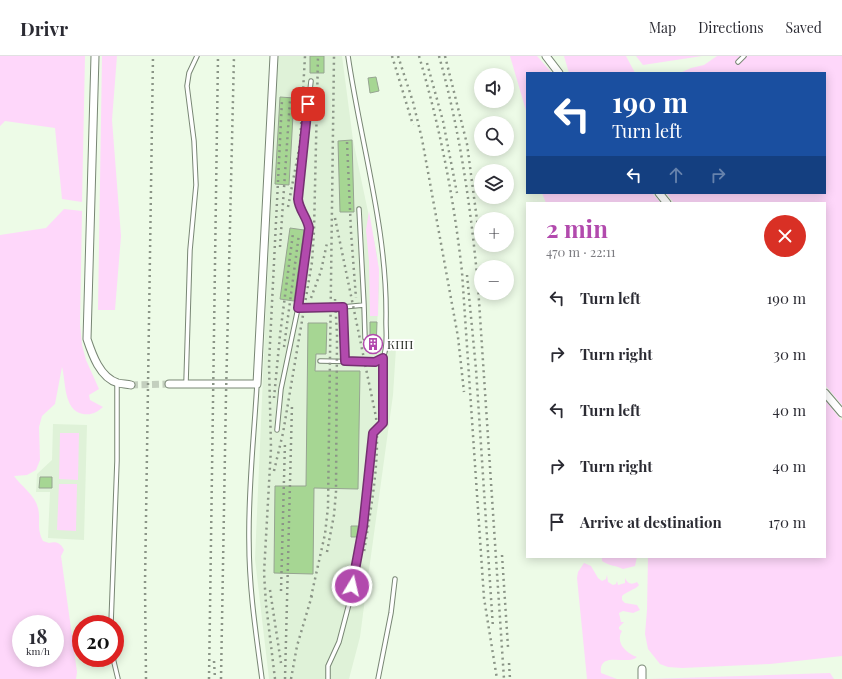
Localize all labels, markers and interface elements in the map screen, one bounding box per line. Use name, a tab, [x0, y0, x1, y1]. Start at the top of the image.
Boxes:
text: Drivr	[20, 15, 68, 41]
text: Map	[649, 18, 676, 37]
text: Directions	[698, 18, 764, 37]
text: Saved	[786, 18, 822, 37]
map controls	[474, 68, 514, 300]
button: sound	[474, 68, 514, 108]
text: 190 m	[612, 83, 688, 120]
pin	[291, 87, 325, 121]
icon: left	[546, 88, 598, 140]
icon: arrive	[297, 93, 319, 115]
button: search	[474, 116, 514, 156]
text: Turn left	[612, 119, 682, 143]
button: layers	[474, 164, 514, 204]
icon: left	[623, 164, 645, 186]
icon: ahead	[665, 164, 687, 186]
icon: right	[707, 164, 729, 186]
button: +	[474, 212, 514, 252]
text: 2 min	[546, 212, 608, 244]
button: close	[764, 215, 806, 257]
text: 470 m · 22:11	[546, 243, 616, 260]
button: −	[474, 260, 514, 300]
icon: left	[546, 287, 568, 309]
text: Turn left	[580, 288, 641, 308]
text: 190 m	[767, 288, 806, 308]
building icon: КПП	[362, 333, 384, 355]
place label: КПП	[387, 336, 413, 352]
icon: right	[546, 343, 568, 365]
text: Turn right	[580, 344, 653, 364]
text: 30 m	[773, 344, 806, 364]
icon: left	[546, 399, 568, 421]
text: Turn left	[580, 400, 641, 420]
text: 40 m	[773, 400, 806, 420]
icon: right	[546, 455, 568, 477]
text: Turn right	[580, 456, 653, 476]
text: 40 m	[773, 456, 806, 476]
icon: arrive	[546, 511, 568, 533]
text: Arrive at destination	[580, 512, 722, 532]
text: 170 m	[768, 512, 806, 532]
position arrow	[331, 565, 373, 607]
speed limit sign: 20	[72, 615, 124, 667]
text: 18	[29, 622, 47, 649]
text: km/h	[26, 644, 50, 658]

